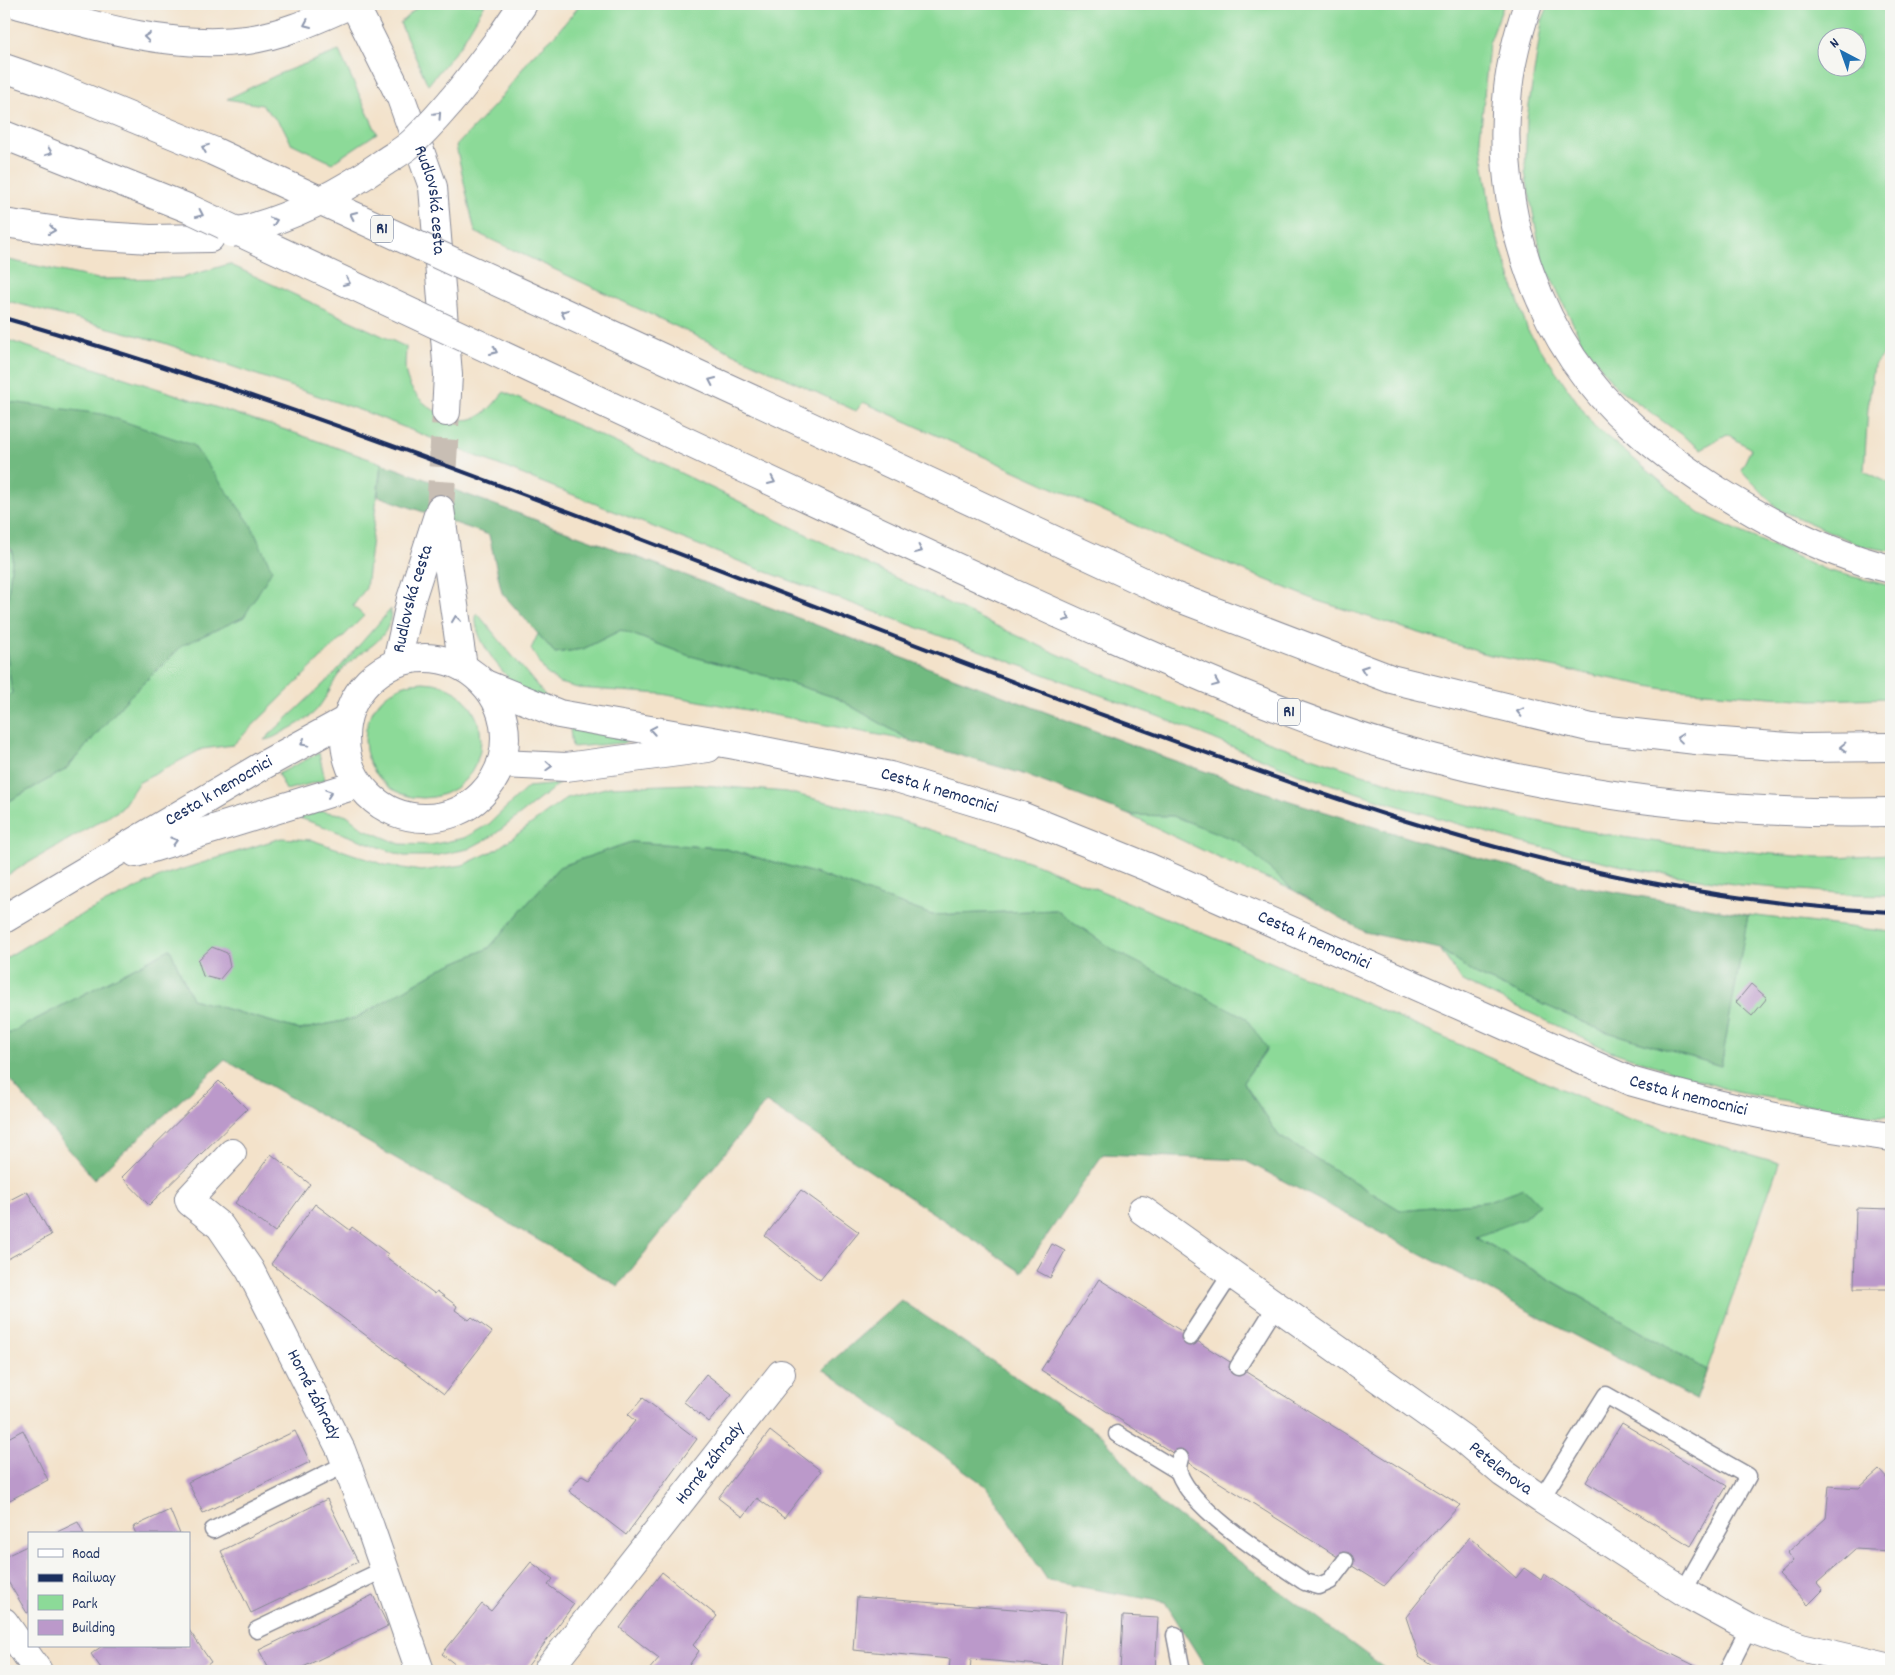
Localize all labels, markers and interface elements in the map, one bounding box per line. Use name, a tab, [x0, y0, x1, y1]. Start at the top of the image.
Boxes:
one-way arrow	[303, 17, 312, 28]
north arrow	[1818, 28, 1868, 78]
one-way arrow	[143, 32, 151, 43]
text: N	[1826, 34, 1844, 54]
one-way arrow	[432, 112, 441, 121]
street label: Rudlovská cesta	[407, 142, 451, 256]
one-way arrow	[202, 143, 210, 153]
one-way arrow	[44, 146, 53, 156]
one-way arrow	[195, 207, 204, 218]
one-way arrow	[349, 211, 358, 222]
road number: R1	[371, 215, 393, 242]
one-way arrow	[269, 217, 278, 227]
one-way arrow	[48, 225, 56, 235]
one-way arrow	[342, 276, 351, 287]
one-way arrow	[560, 309, 569, 319]
one-way arrow	[489, 345, 498, 356]
one-way arrow	[708, 377, 717, 387]
one-way arrow	[767, 475, 776, 486]
street label: Rudlovská cesta	[387, 541, 440, 655]
one-way arrow	[914, 544, 923, 554]
one-way arrow	[1062, 612, 1071, 623]
one-way arrow	[452, 614, 462, 623]
one-way arrow	[1360, 665, 1368, 675]
one-way arrow	[1211, 676, 1220, 687]
road number: R1	[1278, 699, 1300, 726]
one-way arrow	[1516, 707, 1525, 717]
one-way arrow	[648, 726, 657, 736]
one-way arrow	[1676, 733, 1684, 744]
one-way arrow	[300, 737, 309, 747]
one-way arrow	[1838, 742, 1846, 753]
street label: Cesta k nemocnici	[161, 750, 277, 833]
one-way arrow	[546, 761, 554, 771]
street label: Cesta k nemocnici	[878, 762, 1001, 821]
one-way arrow	[324, 789, 333, 799]
one-way arrow	[169, 837, 177, 847]
street label: Cesta k nemocnici	[1253, 905, 1374, 977]
street label: Cesta k nemocnici	[1626, 1069, 1750, 1123]
street label: Horné záhrady	[280, 1345, 347, 1446]
street label: Horné záhrady	[670, 1416, 751, 1510]
street label: Petelenova	[1463, 1436, 1538, 1502]
legend	[28, 1532, 190, 1648]
text: Road	[72, 1544, 100, 1566]
text: Railway	[72, 1568, 116, 1590]
text: Park	[72, 1594, 98, 1616]
text: Building	[72, 1618, 115, 1640]

